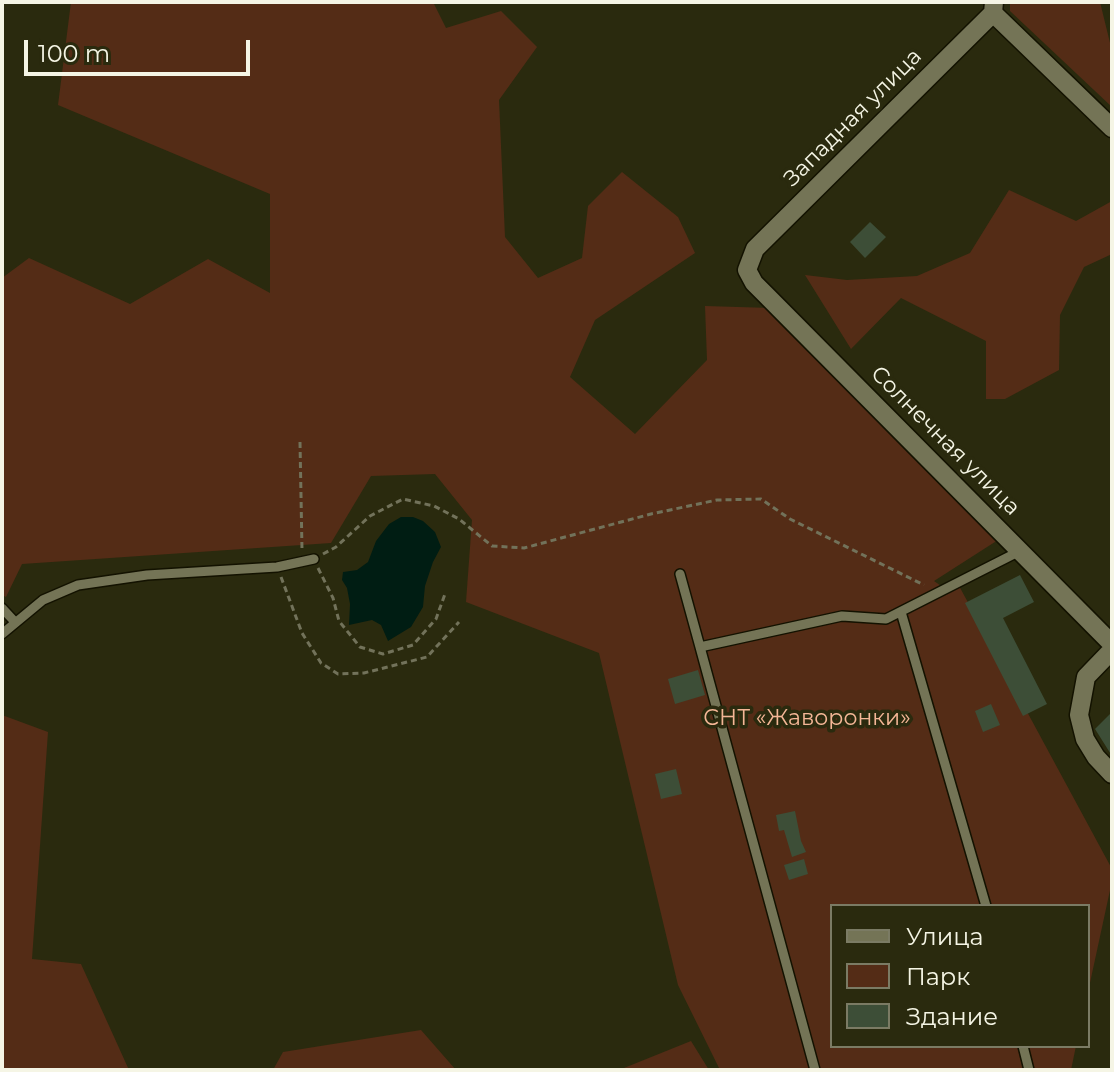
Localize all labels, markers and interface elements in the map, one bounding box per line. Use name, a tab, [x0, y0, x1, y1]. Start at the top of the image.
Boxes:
scale bar	[28, 24, 254, 74]
text: 100 m	[38, 39, 110, 68]
street label: Западная улица	[779, 44, 927, 192]
street label: Солнечная улица	[865, 361, 1025, 521]
park label: СНТ «Жаворонки»	[703, 706, 911, 732]
legend	[830, 904, 1090, 1048]
text: Улица	[906, 922, 984, 951]
text: Парк	[906, 962, 970, 991]
text: Здание	[906, 1002, 998, 1031]

